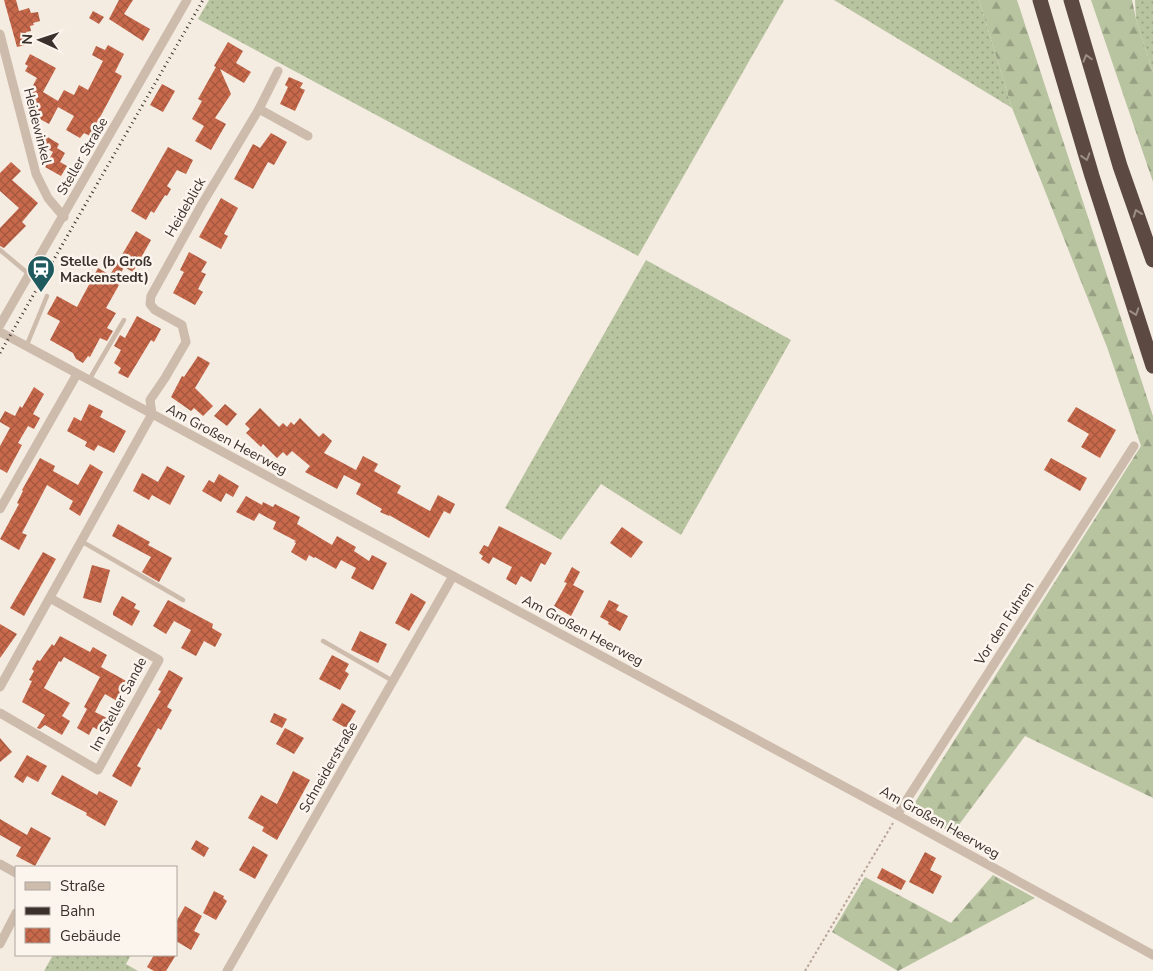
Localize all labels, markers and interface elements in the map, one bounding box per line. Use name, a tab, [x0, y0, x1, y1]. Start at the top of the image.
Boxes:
north arrow	[15, 15, 65, 65]
text: N	[18, 34, 37, 45]
one-way arrow	[1083, 54, 1093, 62]
street label: Heidewinkel	[19, 86, 56, 167]
street label: Steller Straße	[52, 114, 112, 199]
one-way arrow	[1080, 152, 1090, 160]
street label: Heideblick	[161, 173, 211, 241]
one-way arrow	[1133, 209, 1143, 217]
place label: Stelle (b Groß Mackenstedt)	[60, 252, 152, 287]
station icon: Stelle (b Groß Mackenstedt)	[26, 254, 56, 293]
one-way arrow	[1129, 307, 1139, 315]
street label: Am Großen Heerweg	[163, 399, 291, 479]
street label: Vor den Fuhren	[970, 578, 1039, 670]
street label: Am Großen Heerweg	[519, 590, 647, 670]
street label: Im Steller Sande	[86, 654, 151, 755]
street label: Schneiderstraße	[295, 718, 362, 816]
street label: Am Großen Heerweg	[876, 782, 1003, 863]
legend	[15, 866, 178, 956]
text: Straße	[60, 876, 105, 896]
text: Bahn	[60, 901, 95, 921]
text: Gebäude	[60, 926, 121, 946]

